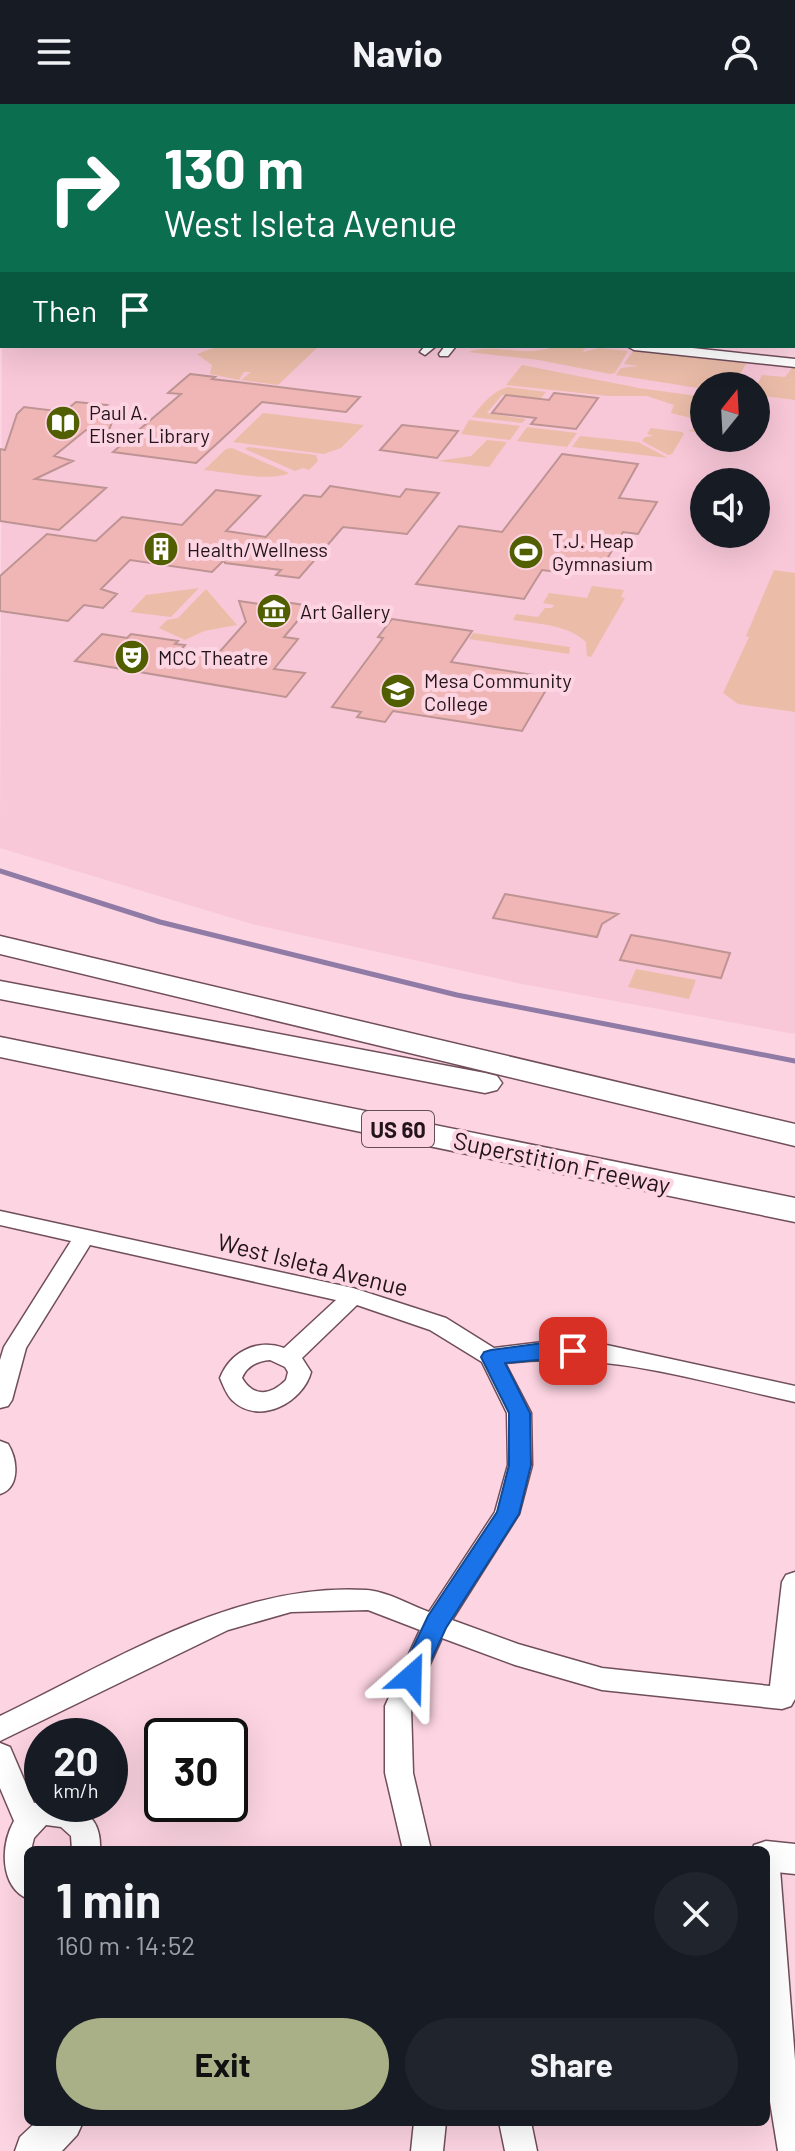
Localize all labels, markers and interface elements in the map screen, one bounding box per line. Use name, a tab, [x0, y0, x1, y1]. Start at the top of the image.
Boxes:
icon: menu	[32, 30, 76, 74]
icon: person	[719, 30, 763, 74]
text: Navio	[352, 31, 443, 74]
text: 130 m	[164, 133, 304, 200]
icon: right	[32, 136, 136, 240]
text: West Isleta Avenue	[164, 201, 457, 244]
icon: arrive	[113, 288, 157, 332]
text: Then	[32, 292, 97, 328]
north arrow	[690, 372, 770, 452]
map controls	[690, 372, 770, 548]
place label: Paul A. Elsner Library	[89, 400, 210, 447]
library icon: Paul A. Elsner Library	[44, 404, 82, 442]
button: sound	[690, 468, 770, 548]
place label: T.J. Heap Gymnasium	[552, 528, 653, 575]
building icon: Health/Wellness	[142, 530, 180, 568]
sports icon: T.J. Heap Gymnasium	[507, 533, 545, 571]
place label: Health/Wellness	[187, 537, 328, 561]
museum icon: Art Gallery	[255, 592, 293, 630]
place label: Art Gallery	[300, 599, 390, 623]
theatre icon: MCC Theatre	[113, 638, 151, 676]
place label: MCC Theatre	[158, 645, 268, 669]
place label: Mesa Community College	[424, 668, 572, 715]
school or university icon: Mesa Community College	[379, 672, 417, 710]
road number: US 60	[362, 1111, 434, 1147]
street label: Superstition Freeway	[451, 1125, 673, 1199]
street label: West Isleta Avenue	[215, 1226, 411, 1302]
pin	[539, 1317, 607, 1385]
icon: arrive	[551, 1329, 595, 1373]
position arrow	[369, 1635, 453, 1719]
speed limit sign: 30	[144, 1718, 248, 1822]
text: 20	[53, 1736, 99, 1784]
text: km/h	[53, 1778, 99, 1802]
text: 1 min	[56, 1870, 161, 1928]
button: close	[654, 1872, 738, 1956]
text: 160 m · 14:52	[56, 1929, 195, 1960]
button: Exit	[56, 2018, 389, 2110]
button: Share	[405, 2018, 738, 2110]

